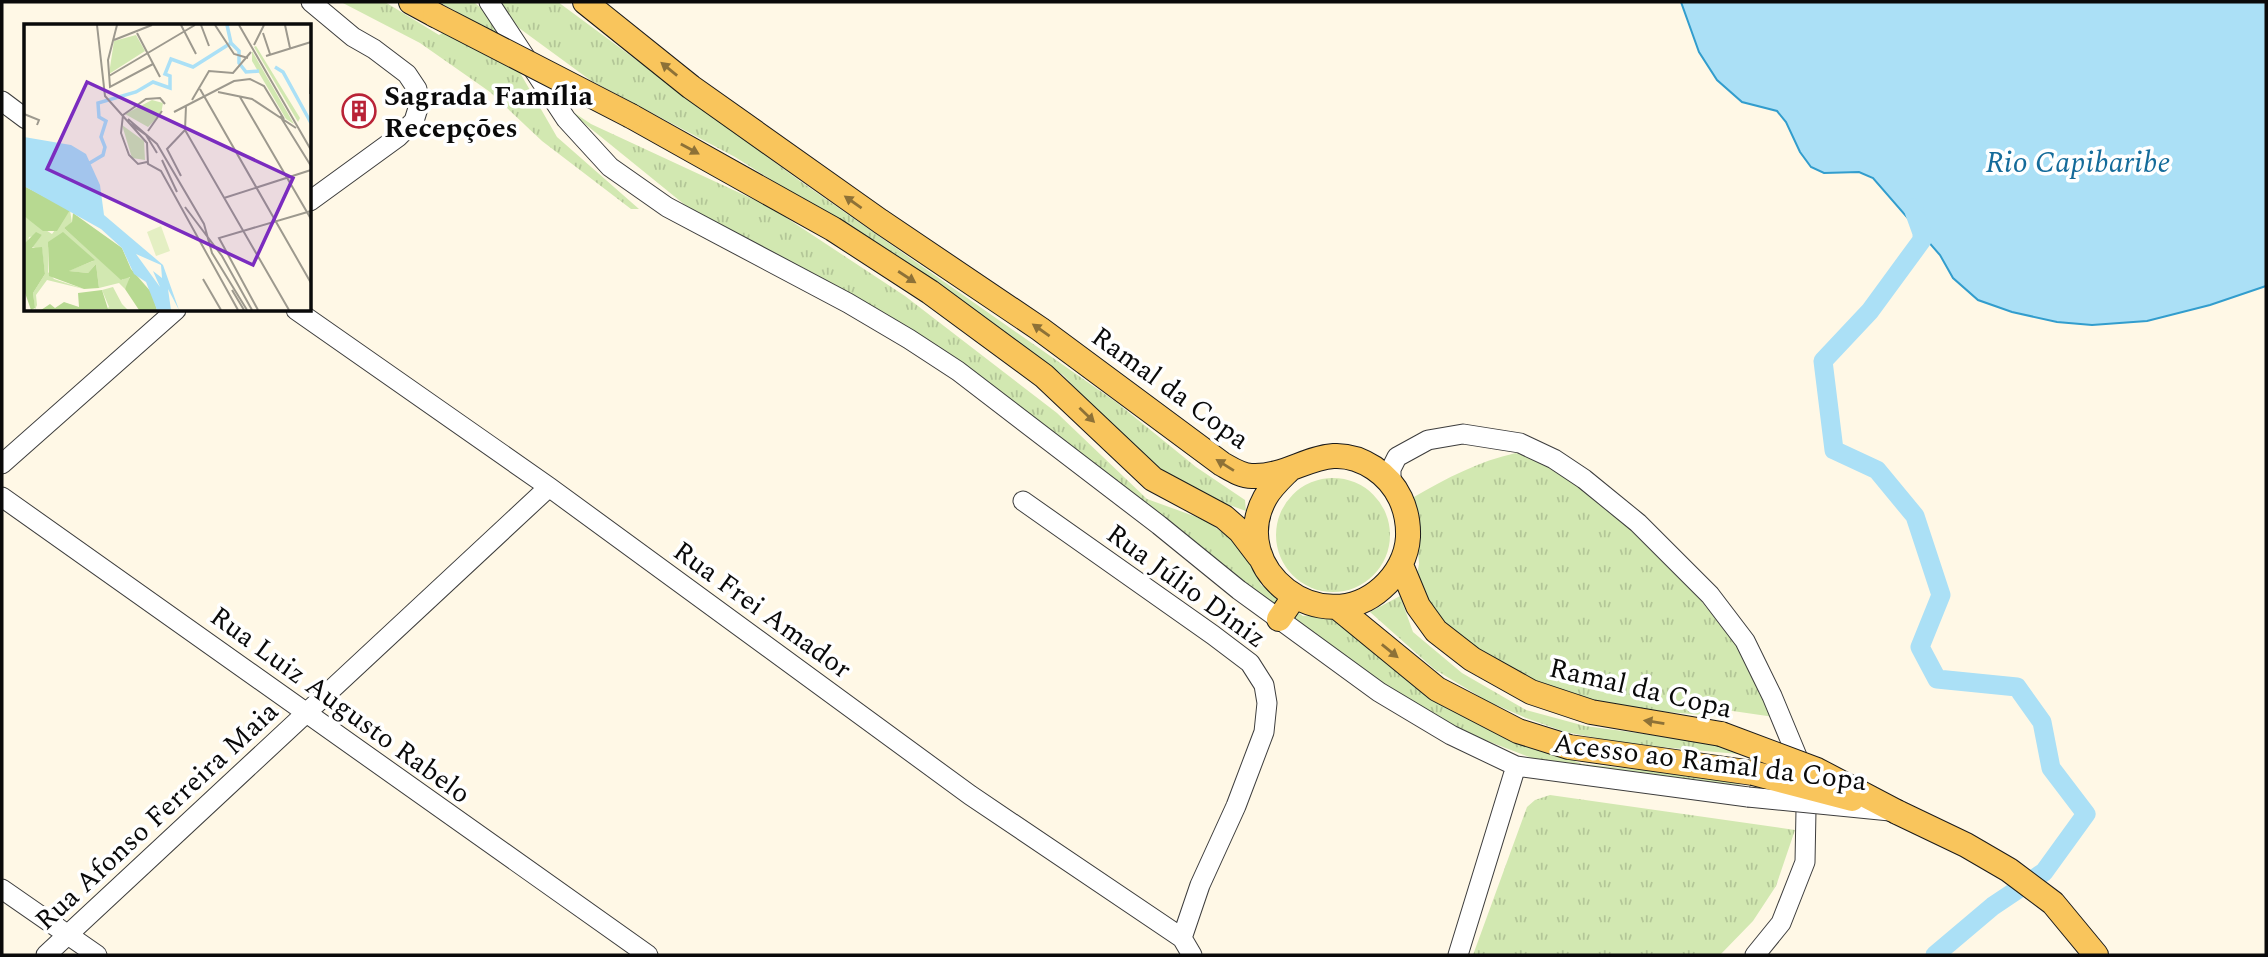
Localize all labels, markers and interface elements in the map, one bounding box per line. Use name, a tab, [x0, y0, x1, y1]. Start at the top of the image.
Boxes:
inset map	[24, 24, 312, 312]
one-way arrow	[660, 62, 677, 77]
place label: Sagrada Família Recepções	[384, 75, 593, 150]
building icon: Sagrada Família Recepções	[340, 92, 378, 130]
water label: Rio Capibaribe	[1985, 140, 2171, 186]
one-way arrow	[680, 143, 700, 155]
one-way arrow	[844, 195, 862, 209]
one-way arrow	[898, 270, 916, 284]
street label: Ramal da Copa	[1082, 316, 1259, 461]
one-way arrow	[1032, 323, 1050, 337]
one-way arrow	[1078, 407, 1095, 423]
one-way arrow	[1215, 458, 1234, 471]
street label: Rua Júlio Diniz	[1097, 513, 1275, 659]
street label: Rua Frei Amador	[664, 530, 861, 690]
street label: Rua Luiz Augusto Rabelo	[201, 596, 480, 815]
one-way arrow	[1380, 644, 1398, 659]
street label: Ramal da Copa	[1545, 647, 1737, 730]
street label: Rua Afonso Ferreira Maia	[25, 691, 289, 941]
one-way arrow	[1643, 716, 1665, 727]
street label: Acesso ao Ramal da Copa	[1550, 722, 1870, 803]

